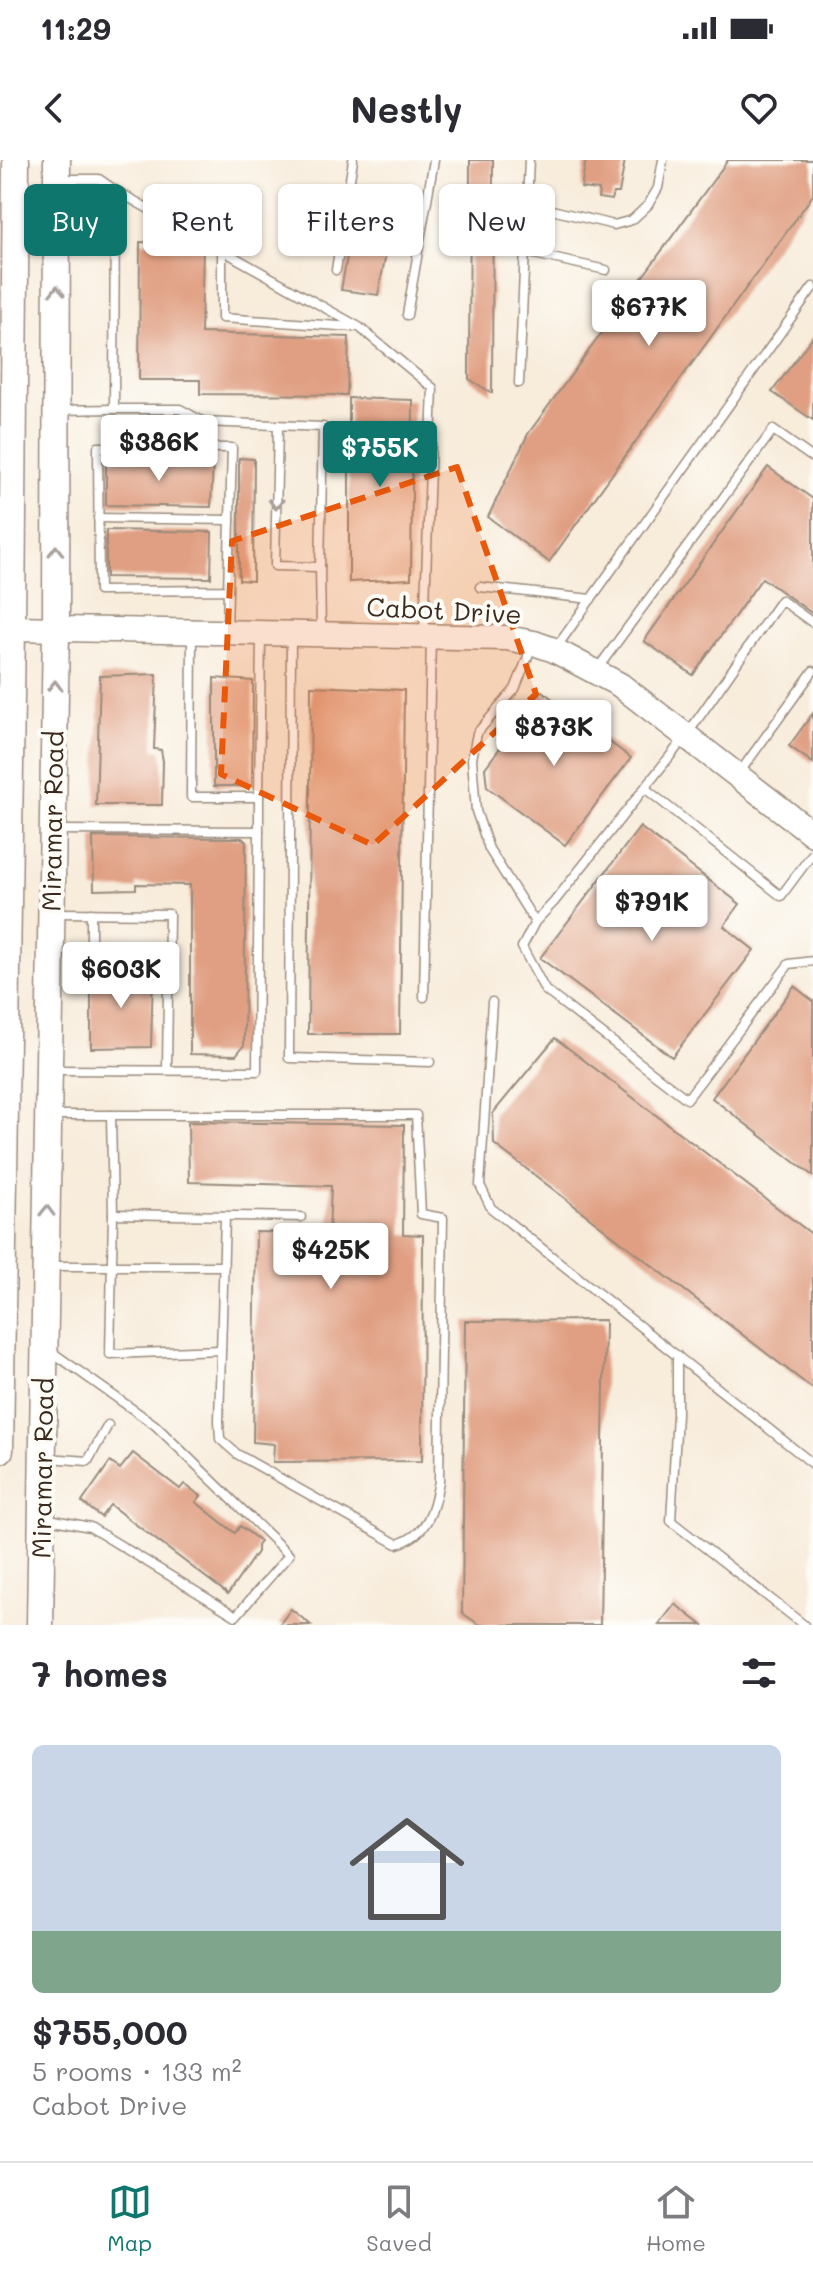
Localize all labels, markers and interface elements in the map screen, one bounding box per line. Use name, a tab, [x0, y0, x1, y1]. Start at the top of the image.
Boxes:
text: 11:29	[40, 8, 111, 48]
text: Nestly	[350, 85, 463, 132]
icon: back	[32, 86, 76, 130]
icon: heart	[737, 86, 781, 130]
chip: Buy	[24, 184, 127, 256]
chip: Rent	[143, 184, 262, 256]
chip: Filters	[278, 184, 423, 256]
chip: New	[439, 184, 555, 256]
pin: $677K	[593, 280, 705, 348]
one-way arrow	[48, 284, 66, 297]
text: $677K	[610, 289, 688, 323]
pin: $386K	[103, 415, 215, 483]
pin: $755K	[324, 421, 436, 489]
text: $386K	[119, 424, 199, 458]
text: $755K	[341, 430, 419, 464]
one-way arrow	[268, 498, 285, 511]
one-way arrow	[47, 544, 65, 557]
street label: Cabot Drive	[366, 589, 522, 631]
one-way arrow	[47, 679, 64, 692]
pin: $873K	[498, 700, 610, 768]
text: $873K	[514, 709, 594, 743]
street label: Miramar Road	[33, 730, 71, 912]
pin: $791K	[596, 875, 708, 943]
text: $791K	[615, 884, 689, 918]
pin: $603K	[65, 942, 177, 1010]
text: $603K	[80, 951, 162, 985]
one-way arrow	[38, 1204, 56, 1217]
pin: $425K	[275, 1223, 387, 1291]
text: $425K	[291, 1232, 371, 1266]
street label: Miramar Road	[23, 1377, 61, 1559]
text: 7 homes	[32, 1651, 168, 1696]
icon: filters	[737, 1651, 781, 1695]
icon: home	[335, 1797, 479, 1941]
text: $755,000	[32, 2009, 188, 2054]
text: 5 rooms · 133 m²	[32, 2054, 242, 2088]
text: Cabot Drive	[32, 2088, 187, 2122]
tab: Map	[107, 2180, 152, 2257]
tab: Saved	[366, 2180, 432, 2257]
tab: Home	[646, 2180, 706, 2257]

